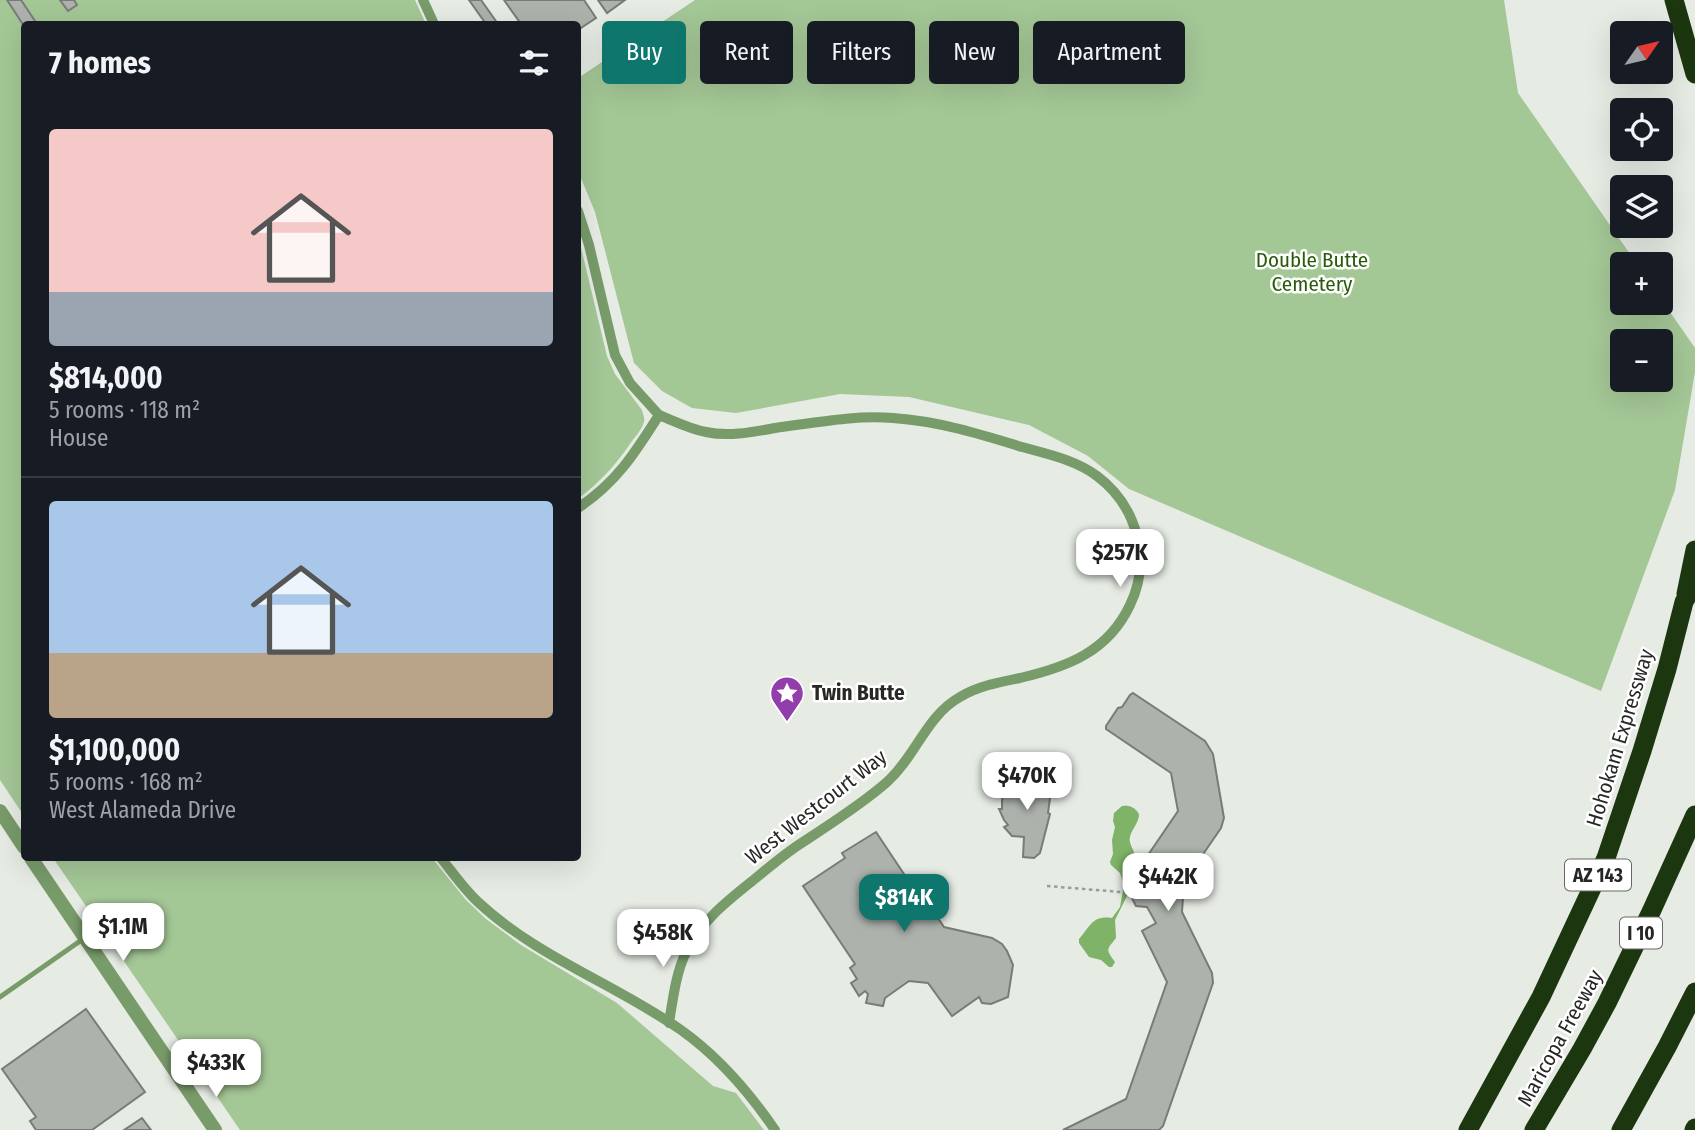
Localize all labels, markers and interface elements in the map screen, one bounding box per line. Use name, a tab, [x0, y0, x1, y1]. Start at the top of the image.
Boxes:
chip: Buy	[602, 21, 686, 84]
chip: Rent	[700, 21, 793, 84]
chip: Filters	[807, 21, 915, 84]
chip: New	[929, 21, 1019, 84]
chip: Apartment	[1033, 21, 1185, 84]
north arrow	[1610, 21, 1673, 84]
map controls	[1610, 21, 1673, 392]
icon: filters	[515, 44, 553, 82]
text: 7 homes	[49, 45, 151, 81]
button: locate	[1610, 98, 1673, 161]
icon: home	[238, 175, 364, 301]
button: layers	[1610, 175, 1673, 238]
park label: Double Butte Cemetery	[1256, 247, 1368, 297]
button: +	[1610, 252, 1673, 315]
button: −	[1610, 329, 1673, 392]
text: $814,000	[49, 360, 163, 396]
text: 5 rooms · 118 m²	[49, 396, 200, 424]
text: House	[49, 424, 108, 452]
pin: $257K	[1071, 530, 1169, 589]
text: $257K	[1092, 538, 1148, 566]
icon: home	[238, 547, 364, 673]
street label: Hohokam Expressway	[1581, 645, 1660, 830]
place icon: Twin Butte	[768, 674, 806, 723]
place label: Twin Butte	[812, 680, 905, 706]
text: $1,100,000	[49, 732, 180, 768]
street label: West Westcourt Way	[740, 743, 892, 870]
pin: $470K	[978, 752, 1076, 812]
text: $470K	[998, 761, 1056, 789]
text: 5 rooms · 168 m²	[49, 768, 203, 796]
text: West Alameda Drive	[49, 796, 236, 824]
pin: $442K	[1119, 853, 1217, 913]
road number: AZ 143	[1565, 860, 1631, 890]
text: $442K	[1139, 862, 1197, 890]
pin: $814K	[855, 874, 953, 934]
text: $814K	[875, 883, 933, 911]
pin: $1.1M	[74, 904, 172, 963]
pin: $458K	[614, 909, 712, 969]
text: $1.1M	[98, 912, 148, 940]
road number: I 10	[1620, 917, 1662, 948]
text: $458K	[633, 918, 693, 946]
street label: Maricopa Freeway	[1512, 964, 1609, 1111]
pin: $433K	[167, 1040, 265, 1099]
text: $433K	[187, 1048, 245, 1076]

